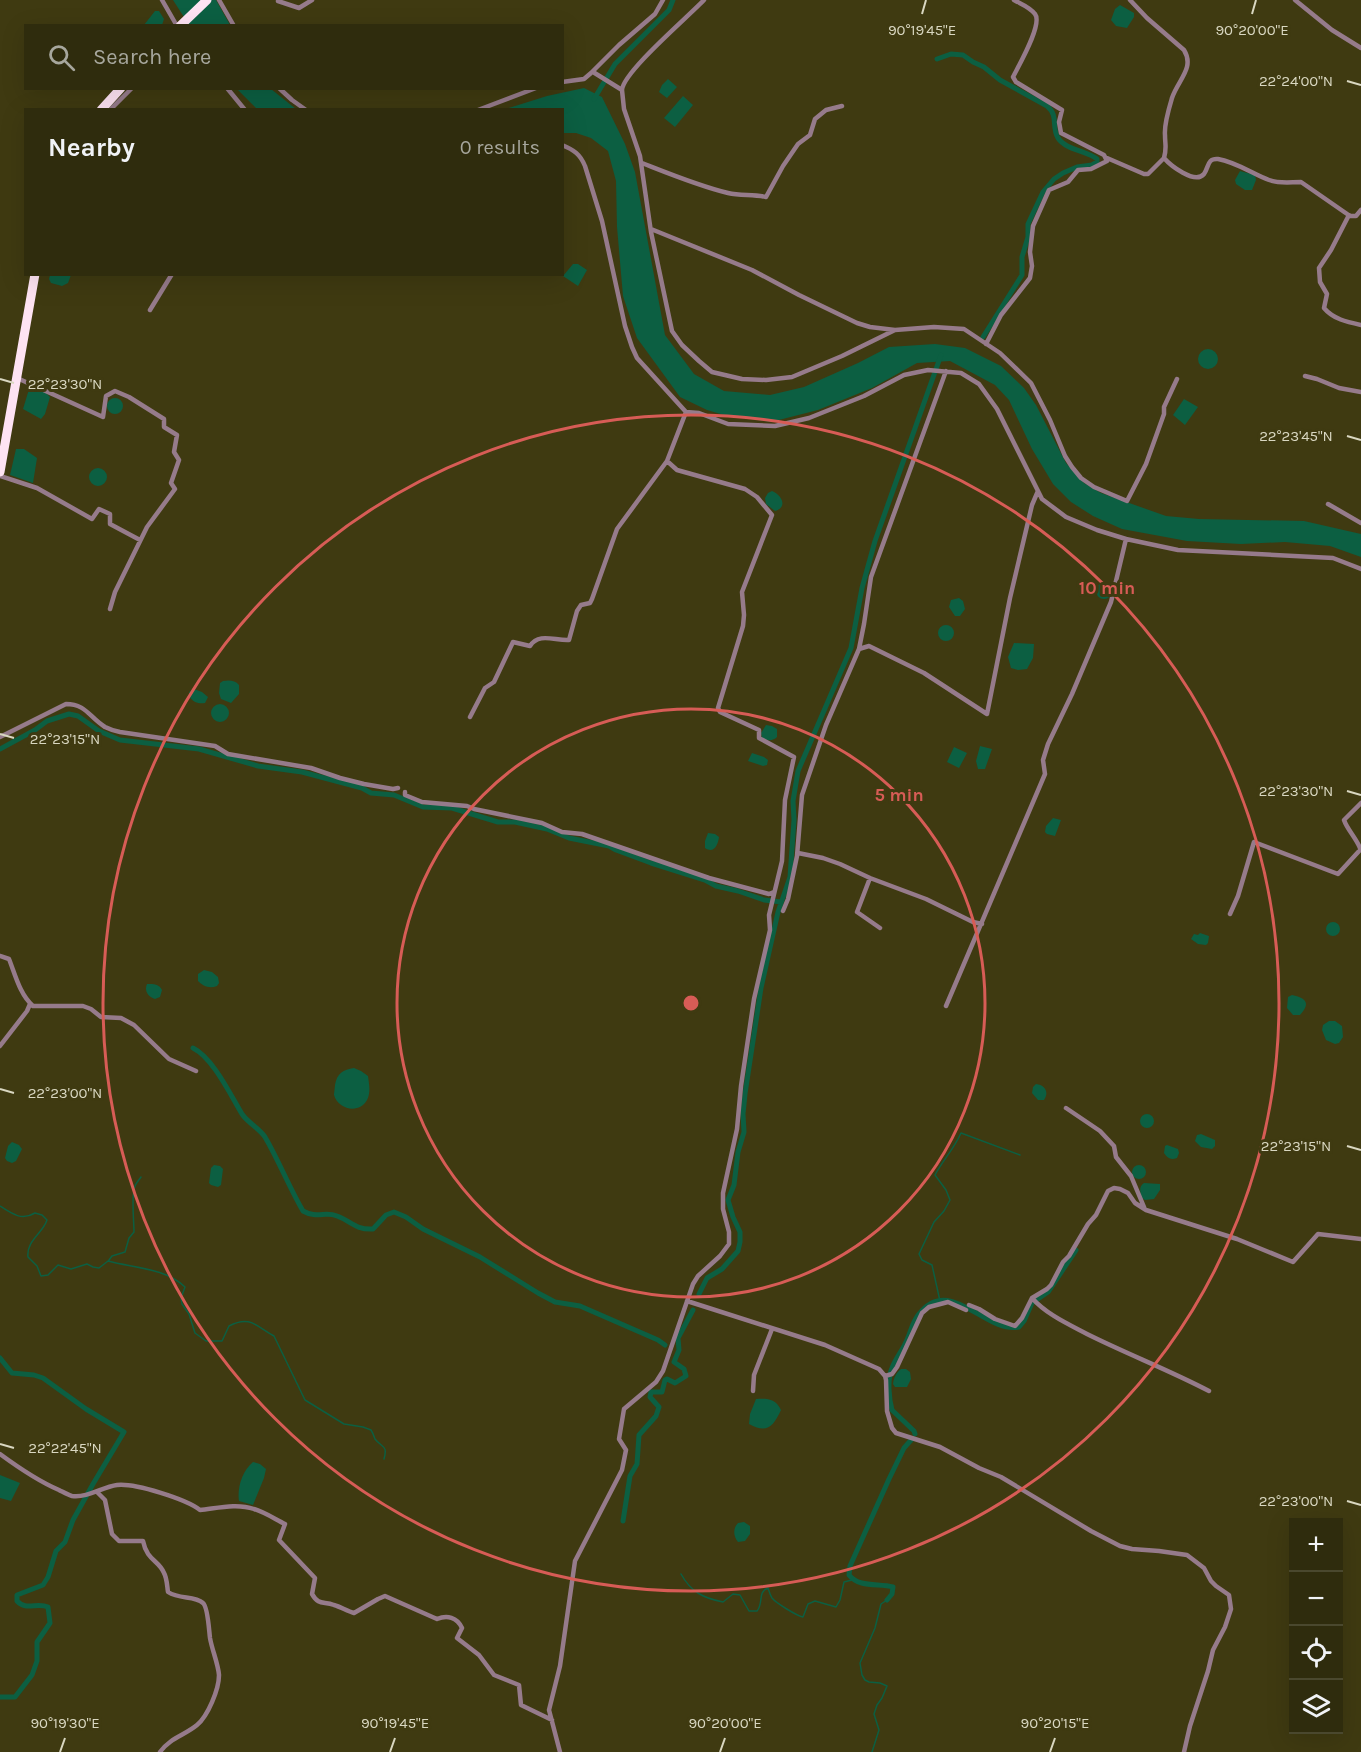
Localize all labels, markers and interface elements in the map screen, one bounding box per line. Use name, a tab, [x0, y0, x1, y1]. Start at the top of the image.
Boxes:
text: 90°19'45"E	[888, 21, 956, 39]
text: 90°20'00"E	[1215, 21, 1289, 39]
search box	[24, 24, 564, 90]
icon: search	[45, 41, 78, 74]
text: Search here	[93, 44, 211, 70]
text: 22°24'00"N	[1259, 72, 1333, 90]
text: Nearby	[48, 132, 135, 163]
text: 0 results	[460, 136, 540, 159]
text: 22°23'30"N	[28, 375, 102, 393]
text: 22°23'45"N	[1259, 427, 1333, 445]
text: 10 min	[1079, 577, 1135, 599]
text: 22°23'15"N	[30, 730, 100, 748]
text: 22°23'30"N	[1259, 782, 1333, 800]
text: 5 min	[874, 784, 924, 806]
centre of rings	[681, 993, 701, 1013]
text: 22°23'00"N	[28, 1084, 102, 1102]
text: 22°23'15"N	[1261, 1137, 1331, 1155]
text: 22°22'45"N	[28, 1439, 102, 1457]
text: 22°23'00"N	[1259, 1492, 1333, 1510]
map controls	[1289, 1518, 1343, 1734]
button: +	[1289, 1518, 1343, 1572]
button: −	[1289, 1572, 1343, 1626]
button: locate	[1289, 1626, 1343, 1680]
button: layers	[1289, 1680, 1343, 1734]
text: 90°19'30"E	[30, 1714, 100, 1732]
text: 90°19'45"E	[361, 1714, 429, 1732]
text: 90°20'00"E	[688, 1714, 762, 1732]
text: 90°20'15"E	[1021, 1714, 1089, 1732]

